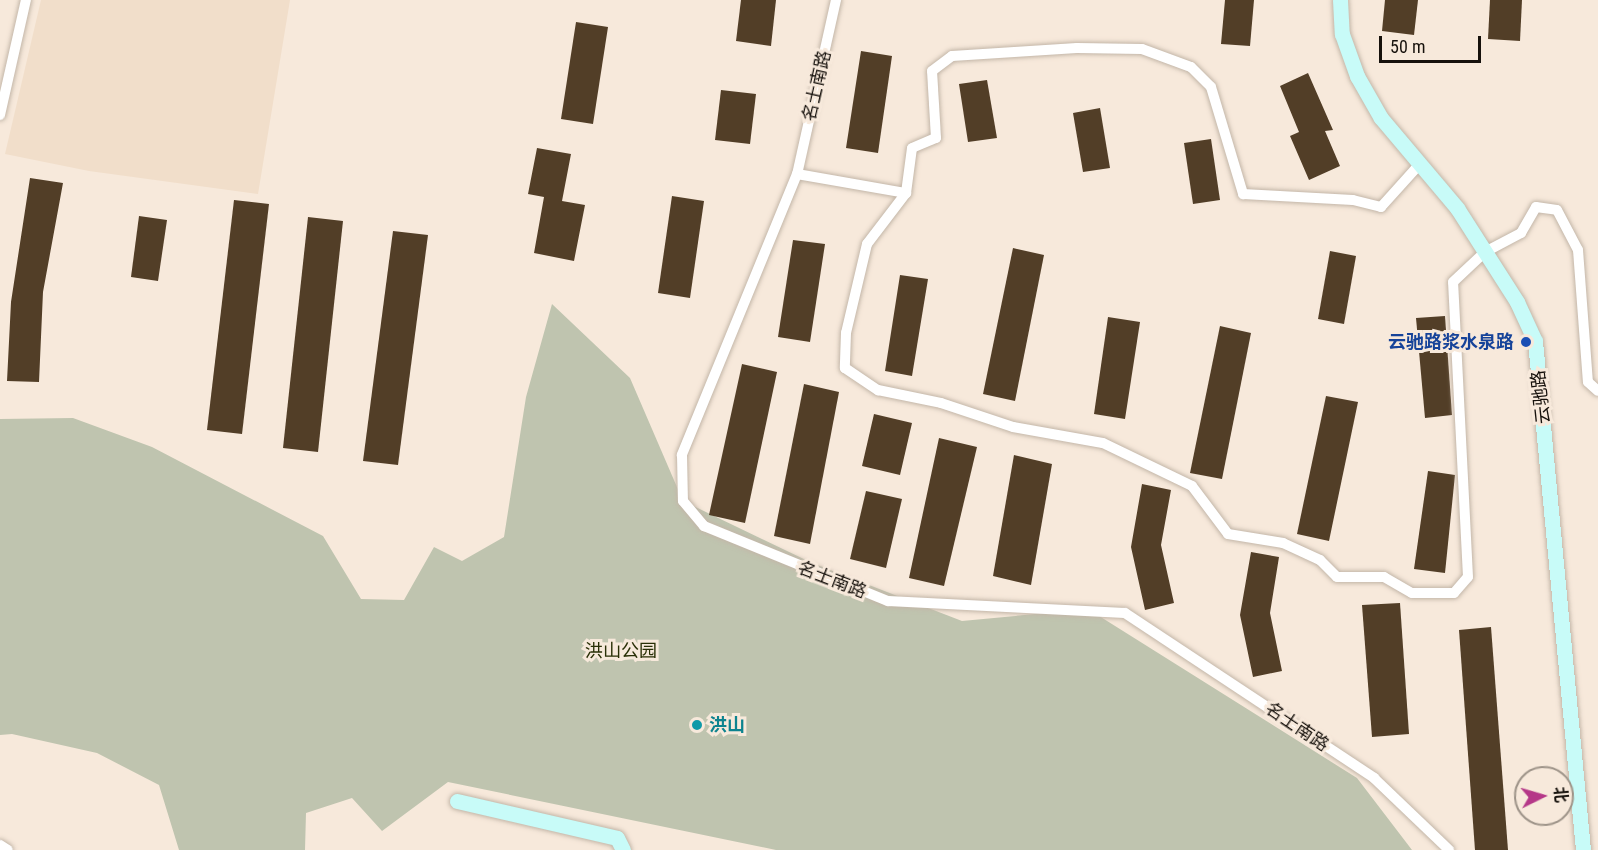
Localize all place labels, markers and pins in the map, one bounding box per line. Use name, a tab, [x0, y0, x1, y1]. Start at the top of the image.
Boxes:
place label: 云驰路浆水泉路	[1388, 331, 1514, 353]
marker: 云驰路浆水泉路	[1519, 335, 1533, 349]
place label: 洪山	[709, 714, 745, 736]
marker: 洪山	[690, 718, 704, 732]

